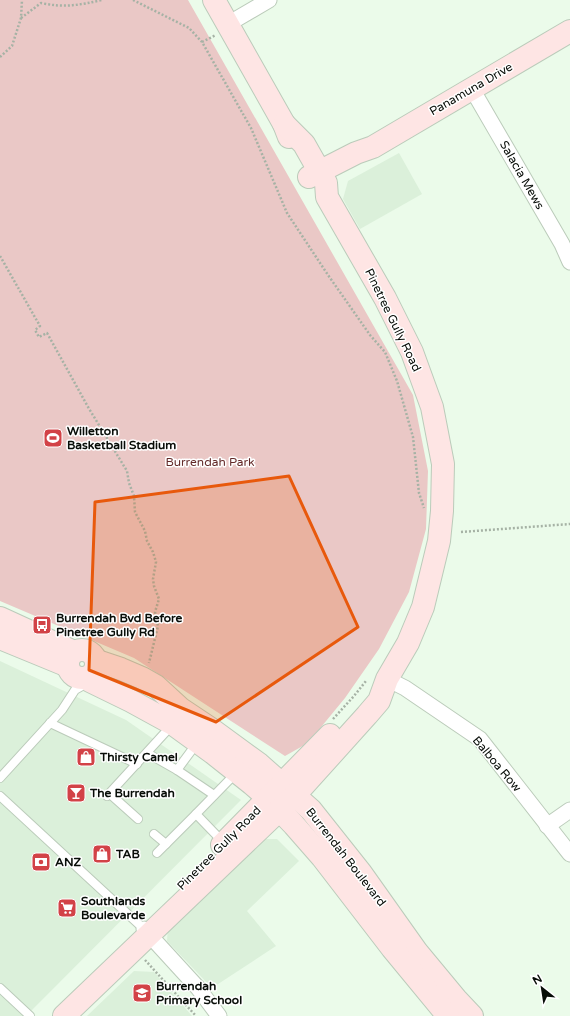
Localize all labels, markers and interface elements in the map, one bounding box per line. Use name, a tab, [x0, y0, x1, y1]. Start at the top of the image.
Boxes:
street label: Panamuna Drive	[427, 59, 515, 118]
street label: Salacia Mews	[497, 138, 547, 212]
street label: Pinetree Gully Road	[362, 266, 424, 374]
place label: Willetton Basketball Stadium	[67, 424, 176, 452]
sports icon: Willetton Basketball Stadium	[42, 427, 64, 449]
park label: Burrendah Park	[165, 455, 255, 469]
place label: Burrendah Bvd Before Pinetree Gully Rd	[56, 611, 183, 640]
bus stop icon: Burrendah Bvd Before Pinetree Gully Rd	[31, 614, 53, 636]
street label: Balboa Row	[470, 733, 525, 795]
shop icon: Thirsty Camel	[75, 746, 97, 768]
place label: Thirsty Camel	[99, 750, 178, 765]
bar icon: The Burrendah	[65, 782, 87, 804]
place label: The Burrendah	[89, 786, 175, 800]
street label: Pinetree Gully Road	[174, 803, 264, 893]
street label: Burrendah Boulevard	[303, 805, 389, 909]
shop icon: TAB	[91, 843, 113, 865]
place label: TAB	[115, 847, 140, 861]
bank icon: ANZ	[30, 851, 52, 873]
place label: ANZ	[55, 855, 82, 869]
place label: Southlands Boulevarde	[81, 894, 146, 922]
supermarket icon: Southlands Boulevarde	[56, 897, 78, 919]
north arrow	[522, 968, 562, 1008]
text: N	[530, 972, 544, 988]
place label: Burrendah Primary School	[156, 979, 242, 1008]
school or university icon: Burrendah Primary School	[131, 982, 153, 1004]

